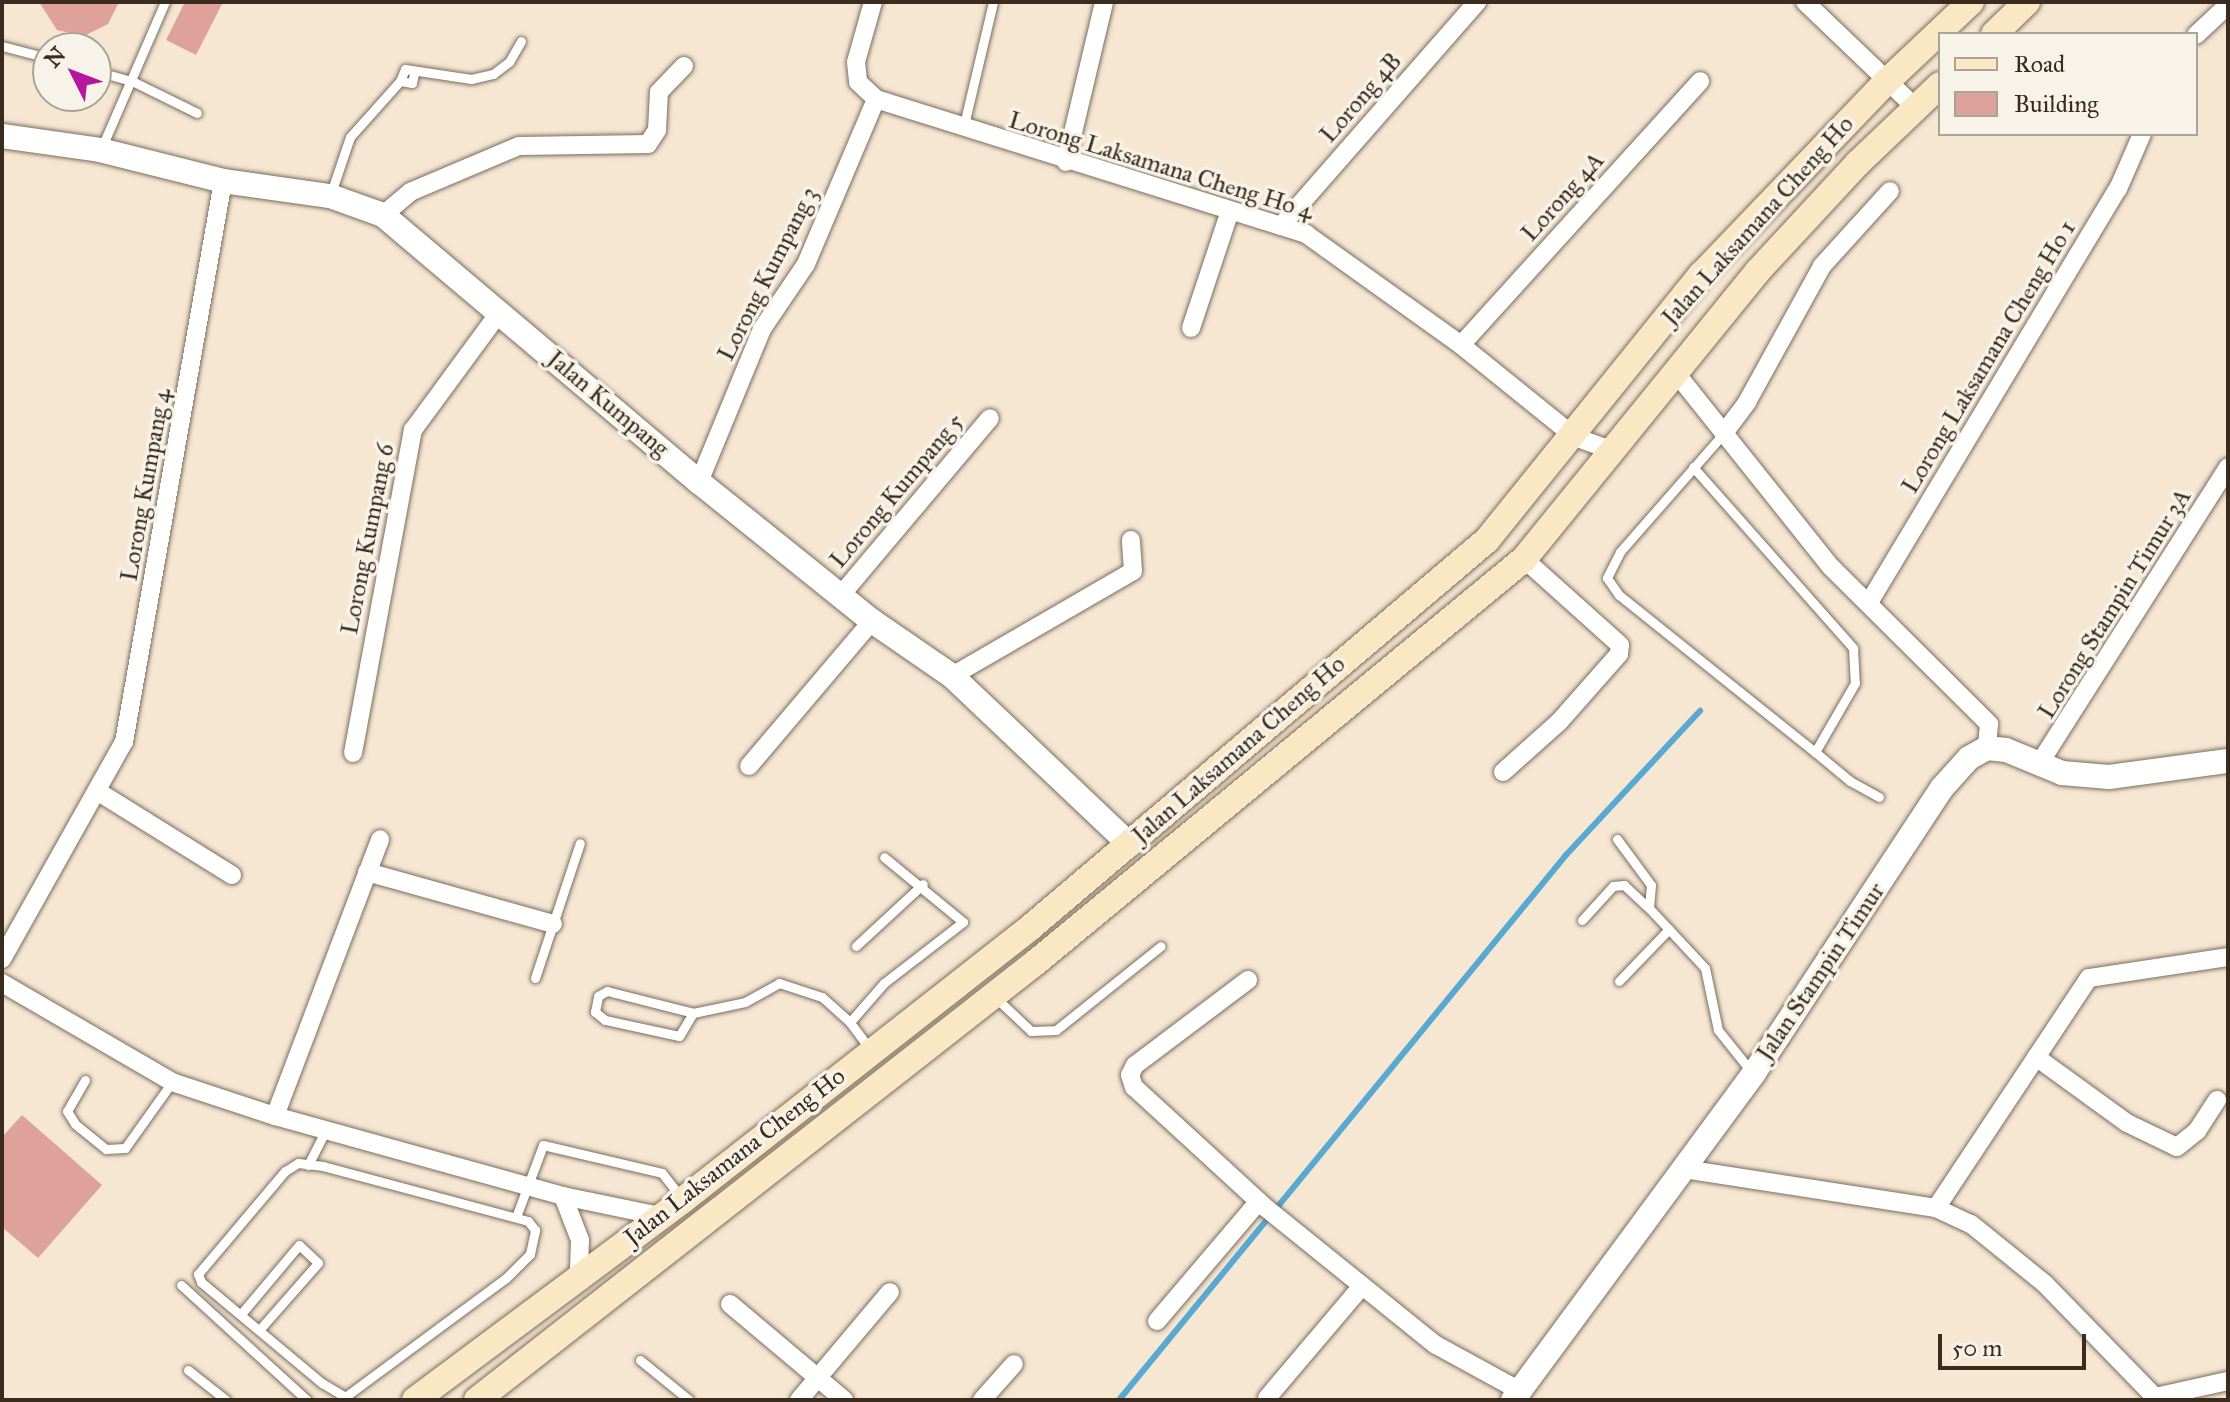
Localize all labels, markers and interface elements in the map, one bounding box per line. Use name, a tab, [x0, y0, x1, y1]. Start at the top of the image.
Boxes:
north arrow	[32, 32, 112, 112]
legend	[1938, 32, 2198, 136]
text: N	[39, 41, 72, 73]
street label: Lorong 4B	[1314, 47, 1408, 149]
text: Road	[2014, 49, 2065, 79]
text: Building	[2014, 89, 2099, 119]
street label: Lorong Laksamana Cheng Ho 4	[1005, 106, 1317, 226]
street label: Jalan Laksamana Cheng Ho	[1656, 110, 1860, 332]
street label: Lorong 4A	[1516, 147, 1610, 247]
street label: Lorong Kumpang 3	[712, 182, 824, 366]
street label: Lorong Laksamana Cheng Ho 1	[1896, 215, 2082, 499]
street label: Jalan Kumpang	[541, 345, 675, 463]
street label: Lorong Kumpang 4	[115, 387, 177, 583]
street label: Lorong Kumpang 5	[824, 408, 970, 574]
street label: Lorong Kumpang 6	[335, 441, 401, 637]
street label: Lorong Stampin Timur 3A	[2032, 484, 2198, 724]
street label: Jalan Laksamana Cheng Ho	[1127, 650, 1351, 850]
street label: Jalan Stampin Timur	[1751, 878, 1891, 1066]
street label: Jalan Laksamana Cheng Ho	[619, 1062, 851, 1252]
scale bar	[1942, 1318, 2090, 1368]
text: 50 m	[1952, 1333, 2002, 1363]

